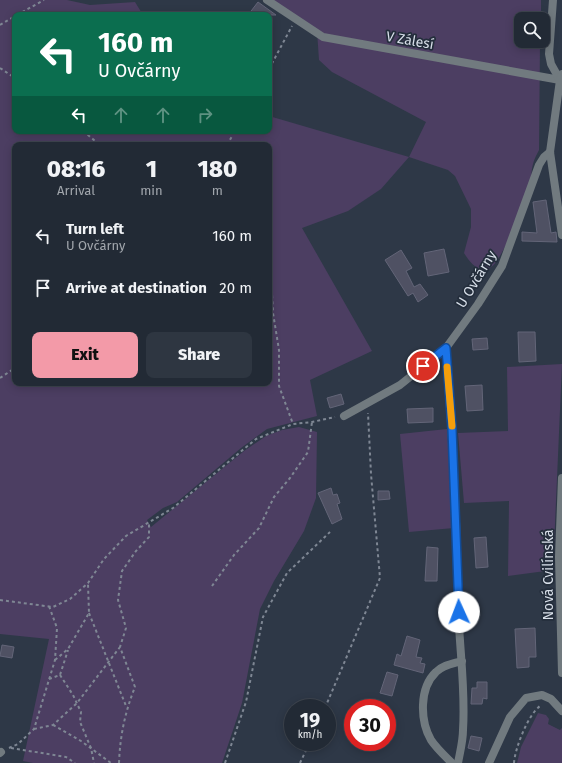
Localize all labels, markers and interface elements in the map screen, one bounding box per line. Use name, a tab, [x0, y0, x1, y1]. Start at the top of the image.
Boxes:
map controls	[514, 12, 550, 48]
button: search	[514, 12, 550, 48]
text: 160 m	[98, 26, 173, 59]
icon: left	[32, 28, 84, 80]
street label: V Zálesí	[385, 28, 435, 53]
text: U Ovčárny	[98, 60, 180, 82]
icon: left	[68, 104, 90, 126]
icon: ahead	[110, 104, 132, 126]
icon: ahead	[152, 104, 174, 126]
icon: right	[194, 104, 216, 126]
text: 08:16	[47, 155, 105, 183]
text: 1	[146, 155, 157, 183]
text: 180	[197, 155, 237, 183]
text: Arrival	[57, 183, 95, 198]
text: min	[140, 183, 163, 198]
text: m	[212, 183, 223, 198]
text: Turn left	[66, 220, 124, 238]
icon: left	[32, 225, 54, 247]
text: 160 m	[212, 227, 252, 245]
text: U Ovčárny	[66, 238, 126, 253]
street label: U Ovčárny	[453, 247, 500, 311]
icon: arrive	[32, 277, 54, 299]
text: Arrive at destination	[66, 279, 207, 297]
text: 20 m	[219, 279, 252, 297]
button: Exit	[32, 332, 138, 378]
button: Share	[146, 332, 252, 378]
pin	[406, 349, 440, 383]
icon: arrive	[412, 355, 434, 377]
street label: Nová Cvilínská	[540, 529, 557, 621]
position arrow	[438, 591, 480, 633]
speed limit sign: 30	[344, 699, 396, 751]
text: 19	[300, 708, 320, 732]
text: km/h	[298, 729, 322, 741]

